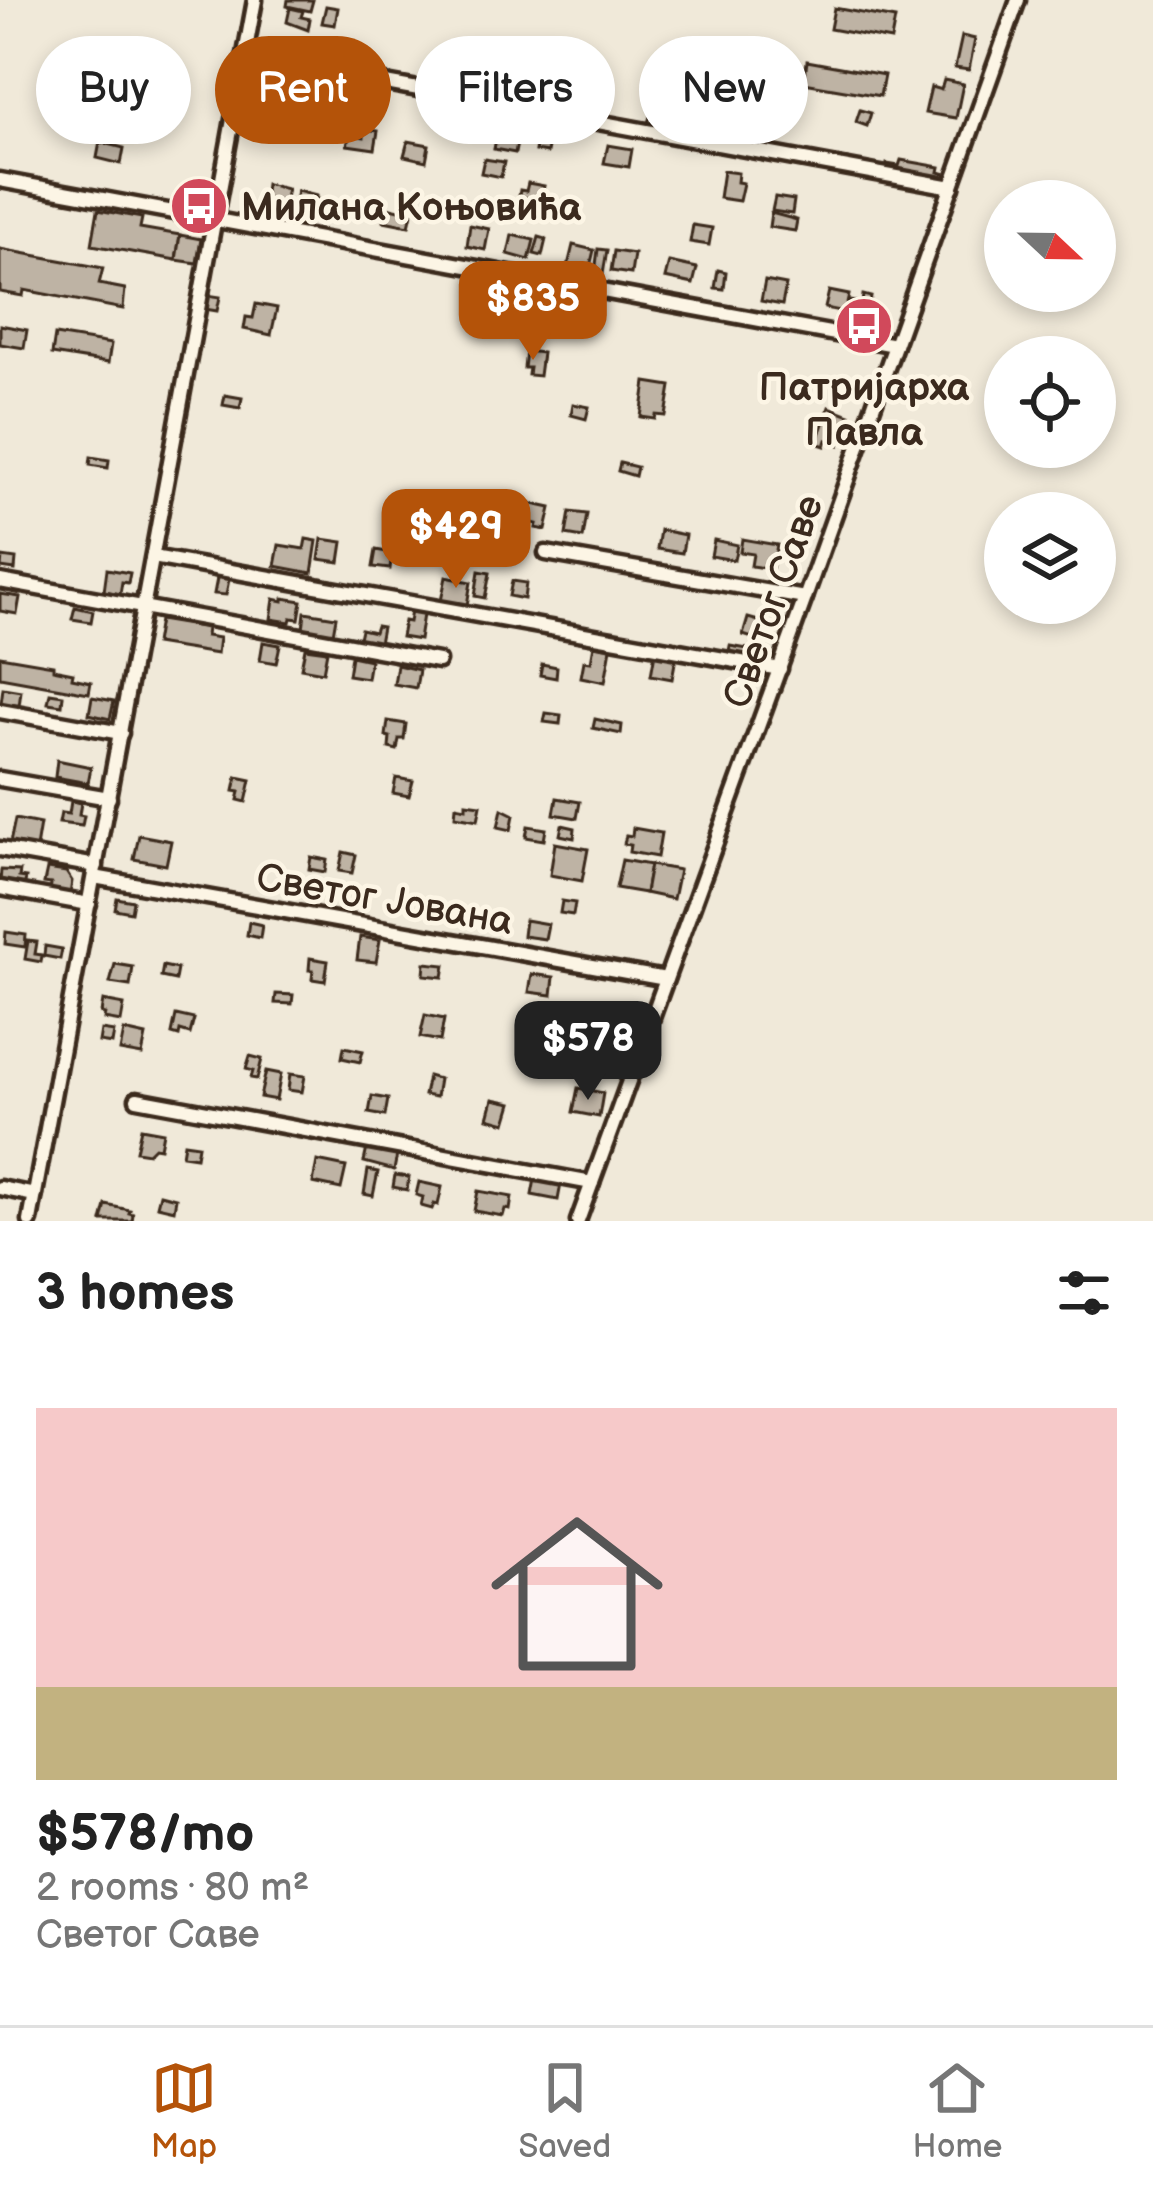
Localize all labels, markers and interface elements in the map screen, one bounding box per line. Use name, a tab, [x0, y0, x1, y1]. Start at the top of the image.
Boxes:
chip: Buy	[36, 36, 191, 144]
chip: Rent	[215, 36, 391, 144]
chip: Filters	[415, 36, 615, 144]
chip: New	[639, 36, 808, 144]
bus stop icon: Милана Коњовића	[168, 175, 230, 237]
north arrow	[984, 180, 1116, 312]
map controls	[984, 180, 1116, 624]
place label: Милана Коњовића	[241, 185, 581, 232]
pin: $835	[462, 261, 604, 363]
text: $835	[486, 276, 580, 323]
bus stop icon: Патријарха Павла	[833, 295, 895, 357]
button: locate	[984, 336, 1116, 468]
place label: Патријарха Павла	[759, 365, 970, 457]
pin: $429	[385, 489, 527, 591]
street label: Светог Саве	[714, 489, 835, 715]
button: layers	[984, 492, 1116, 624]
text: $429	[409, 504, 503, 551]
street label: Светог Јована	[253, 855, 516, 946]
pin: $578	[517, 1001, 659, 1103]
text: $578	[541, 1016, 635, 1063]
icon: filters	[1051, 1260, 1117, 1326]
text: 3 homes	[36, 1263, 234, 1324]
icon: home	[469, 1486, 685, 1702]
text: $578/mo	[36, 1804, 254, 1865]
text: 2 rooms · 80 m²	[36, 1865, 309, 1912]
text: Светог Саве	[36, 1912, 260, 1959]
tab: Map	[151, 2055, 217, 2167]
tab: Saved	[518, 2055, 611, 2167]
tab: Home	[913, 2055, 1002, 2167]

